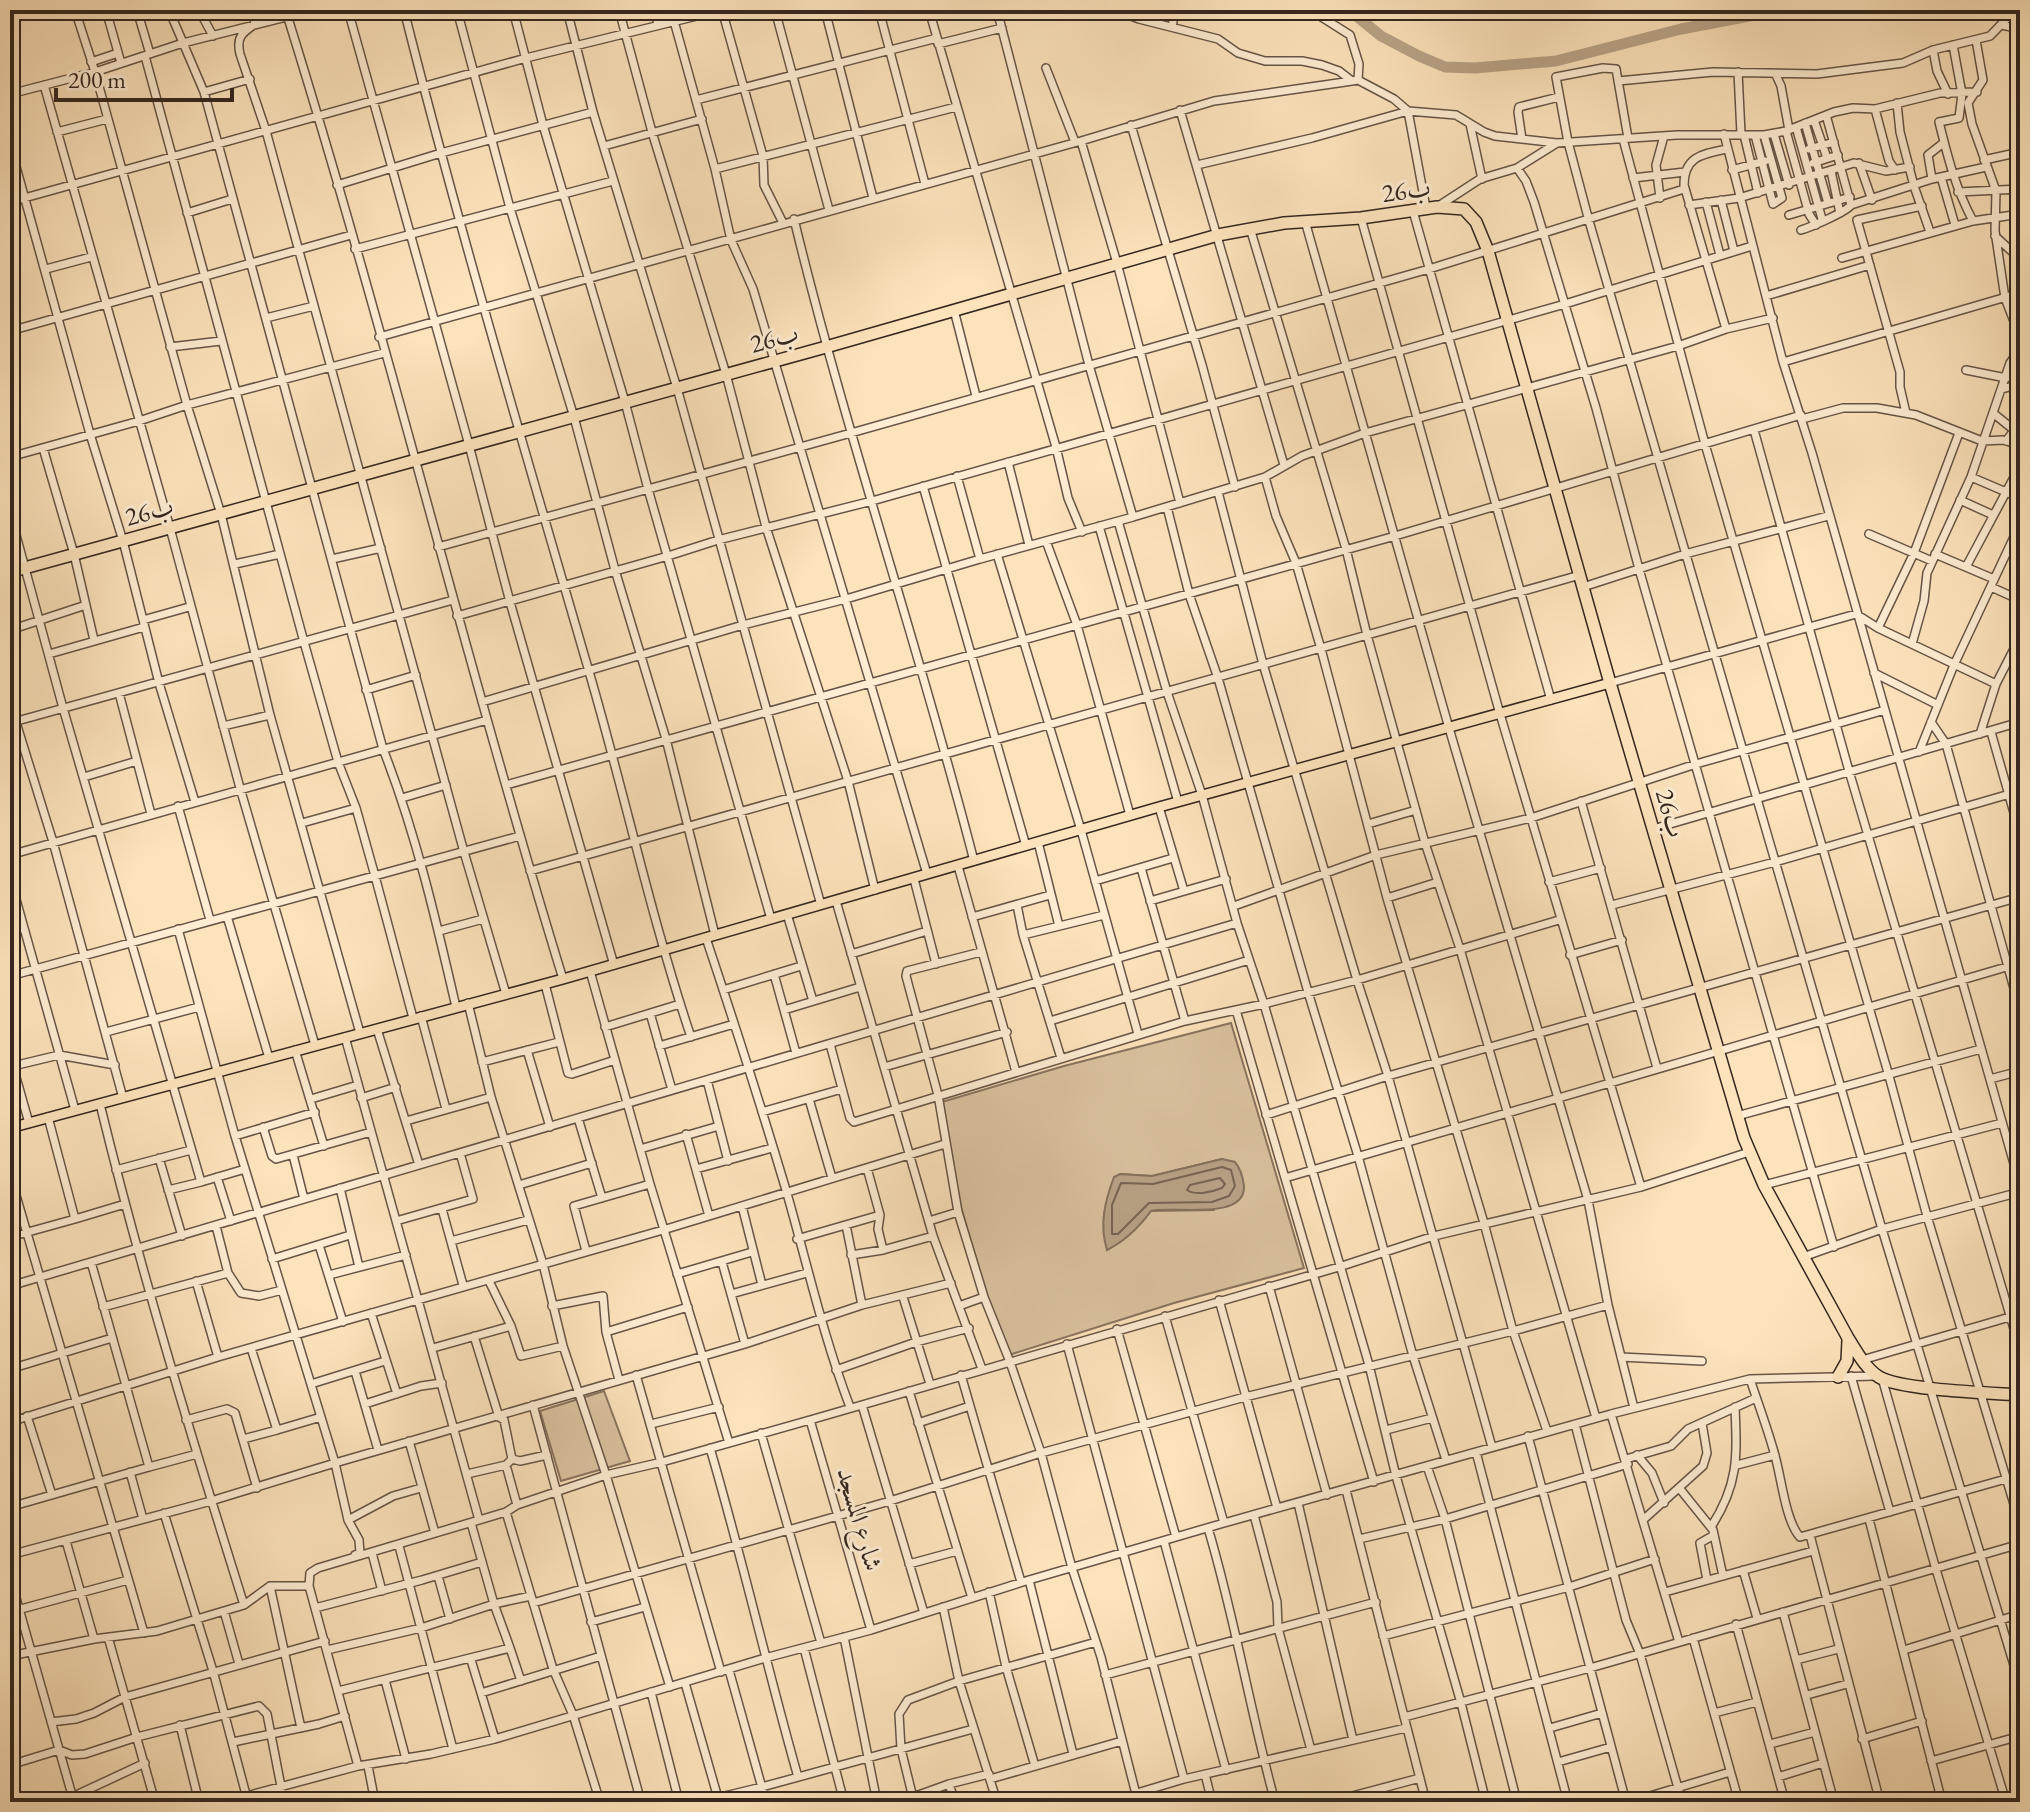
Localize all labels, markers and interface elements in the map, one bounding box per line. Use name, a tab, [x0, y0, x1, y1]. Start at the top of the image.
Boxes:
scale bar	[56, 52, 232, 102]
text: 200 m	[68, 64, 126, 95]
street label: 26ب	[1379, 170, 1433, 210]
street label: 26ب	[746, 315, 802, 361]
street label: 26ب	[121, 488, 177, 534]
street label: 26ب	[1648, 785, 1694, 841]
street label: شارع المسجد	[824, 1463, 891, 1576]

